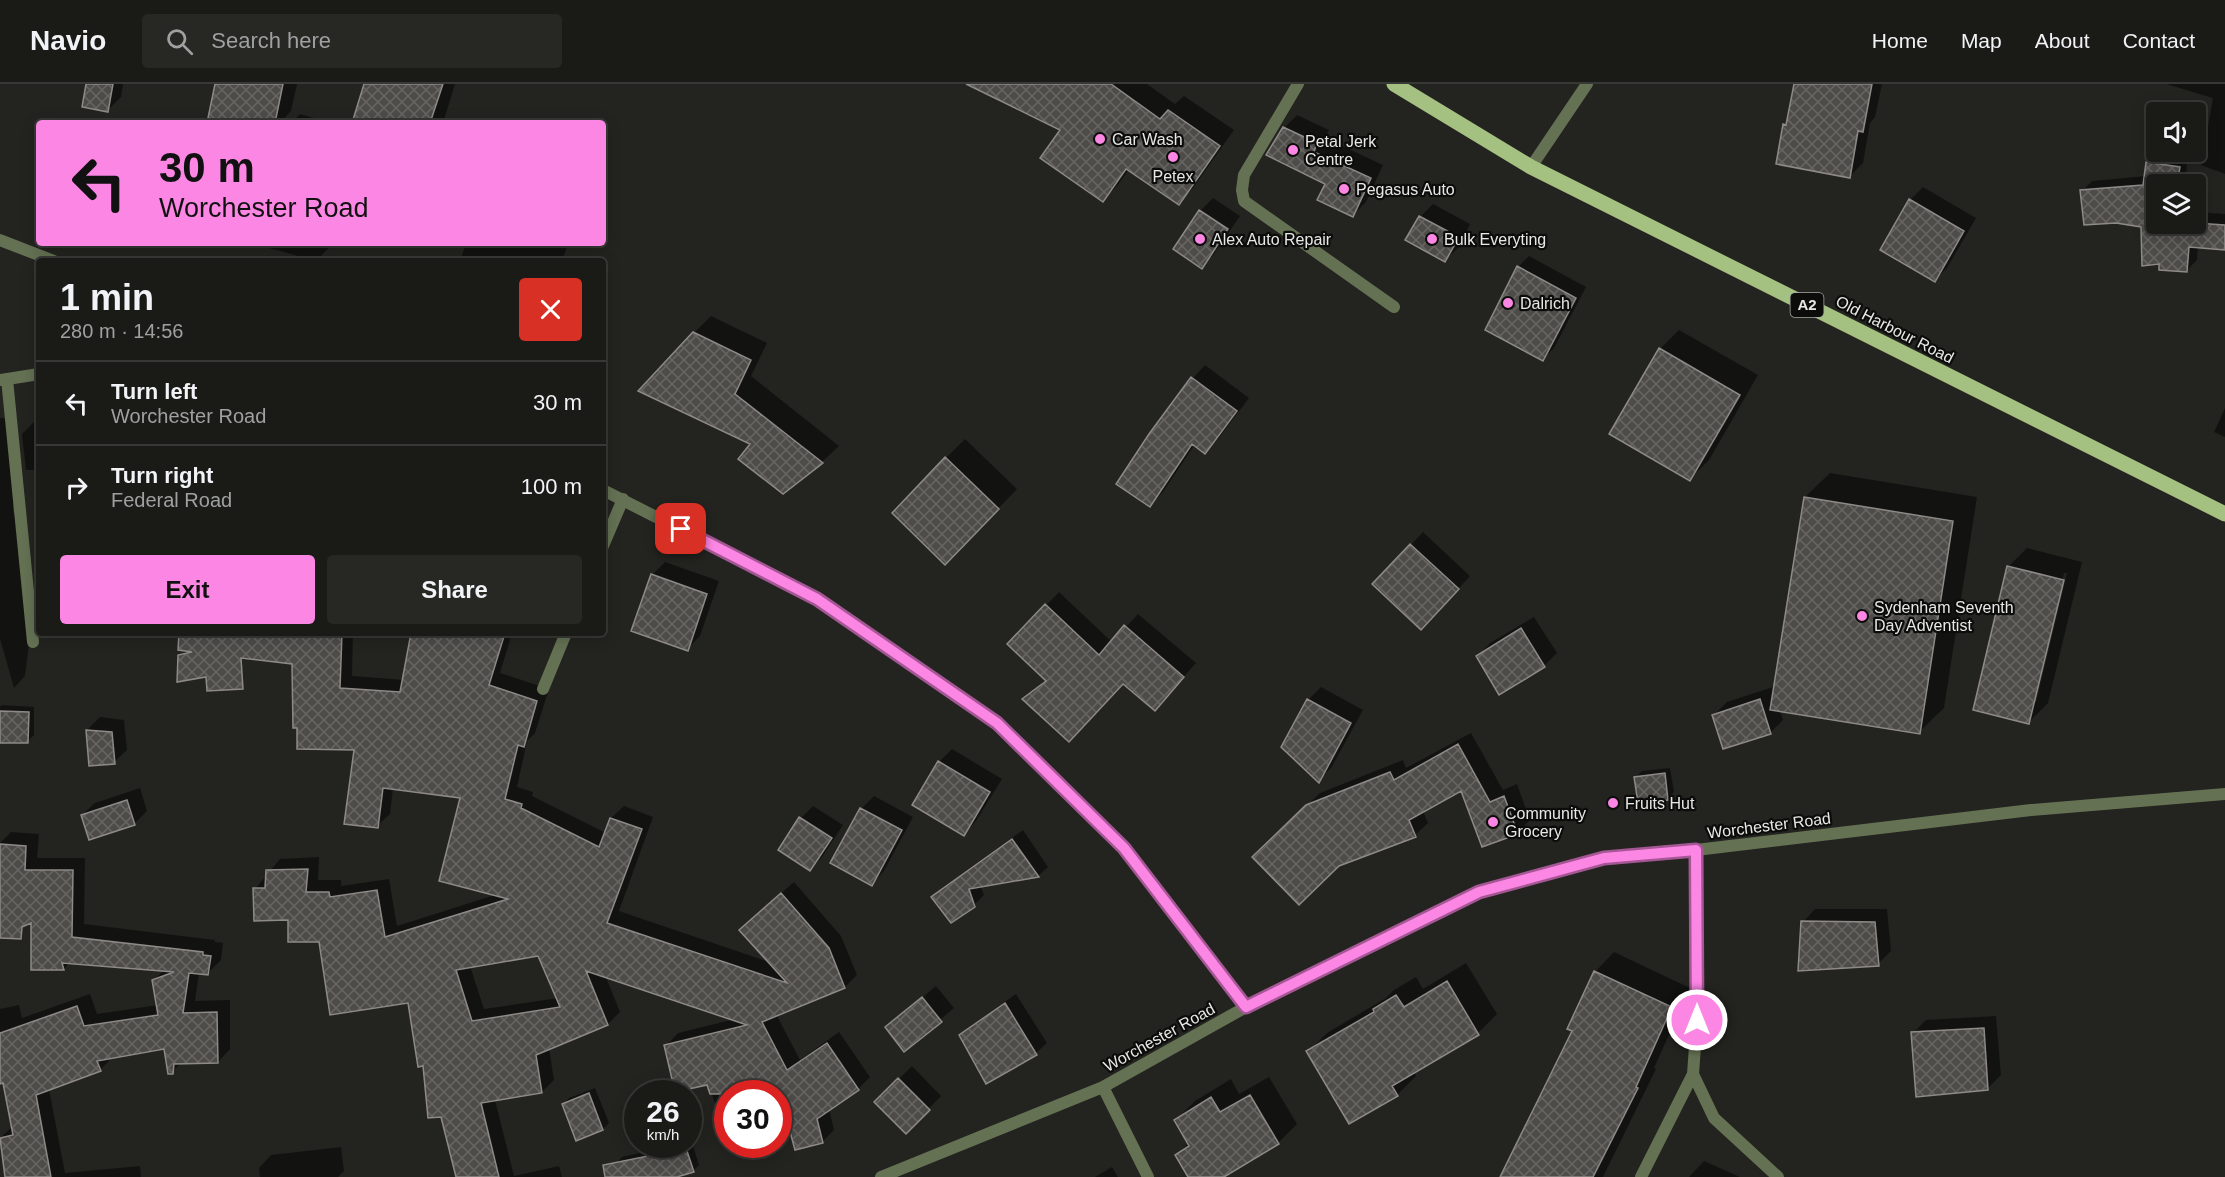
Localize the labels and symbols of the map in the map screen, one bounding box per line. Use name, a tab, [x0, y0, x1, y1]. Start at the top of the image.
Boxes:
place label: Car Wash	[1112, 131, 1183, 148]
marker: Car Wash	[1093, 132, 1107, 146]
place label: Petal Jerk Centre	[1305, 133, 1377, 168]
marker: Petal Jerk Centre	[1286, 143, 1300, 157]
marker: Petex	[1166, 150, 1180, 164]
place label: Petex	[1153, 168, 1193, 185]
place label: Pegasus Auto	[1356, 181, 1455, 198]
marker: Pegasus Auto	[1337, 182, 1351, 196]
place label: Alex Auto Repair	[1212, 231, 1332, 248]
place label: Bulk Everyting	[1444, 231, 1546, 248]
marker: Alex Auto Repair	[1193, 232, 1207, 246]
marker: Bulk Everyting	[1425, 232, 1439, 246]
street label: Old Harbour Road	[1833, 292, 1956, 366]
road number: A2	[1790, 293, 1824, 317]
place label: Dalrich	[1520, 295, 1570, 312]
marker: Dalrich	[1501, 296, 1515, 310]
pin	[655, 503, 706, 554]
place label: Sydenham Seventh Day Adventist	[1874, 599, 2014, 634]
marker: Sydenham Seventh Day Adventist	[1855, 609, 1869, 623]
place label: Fruits Hut	[1625, 795, 1695, 812]
marker: Fruits Hut	[1606, 796, 1620, 810]
place label: Community Grocery	[1505, 805, 1586, 840]
street label: Worchester Road	[1706, 809, 1832, 842]
marker: Community Grocery	[1486, 815, 1500, 829]
position arrow	[1665, 988, 1729, 1052]
street label: Worchester Road	[1101, 1000, 1218, 1075]
speed limit sign: 30	[714, 1080, 792, 1158]

